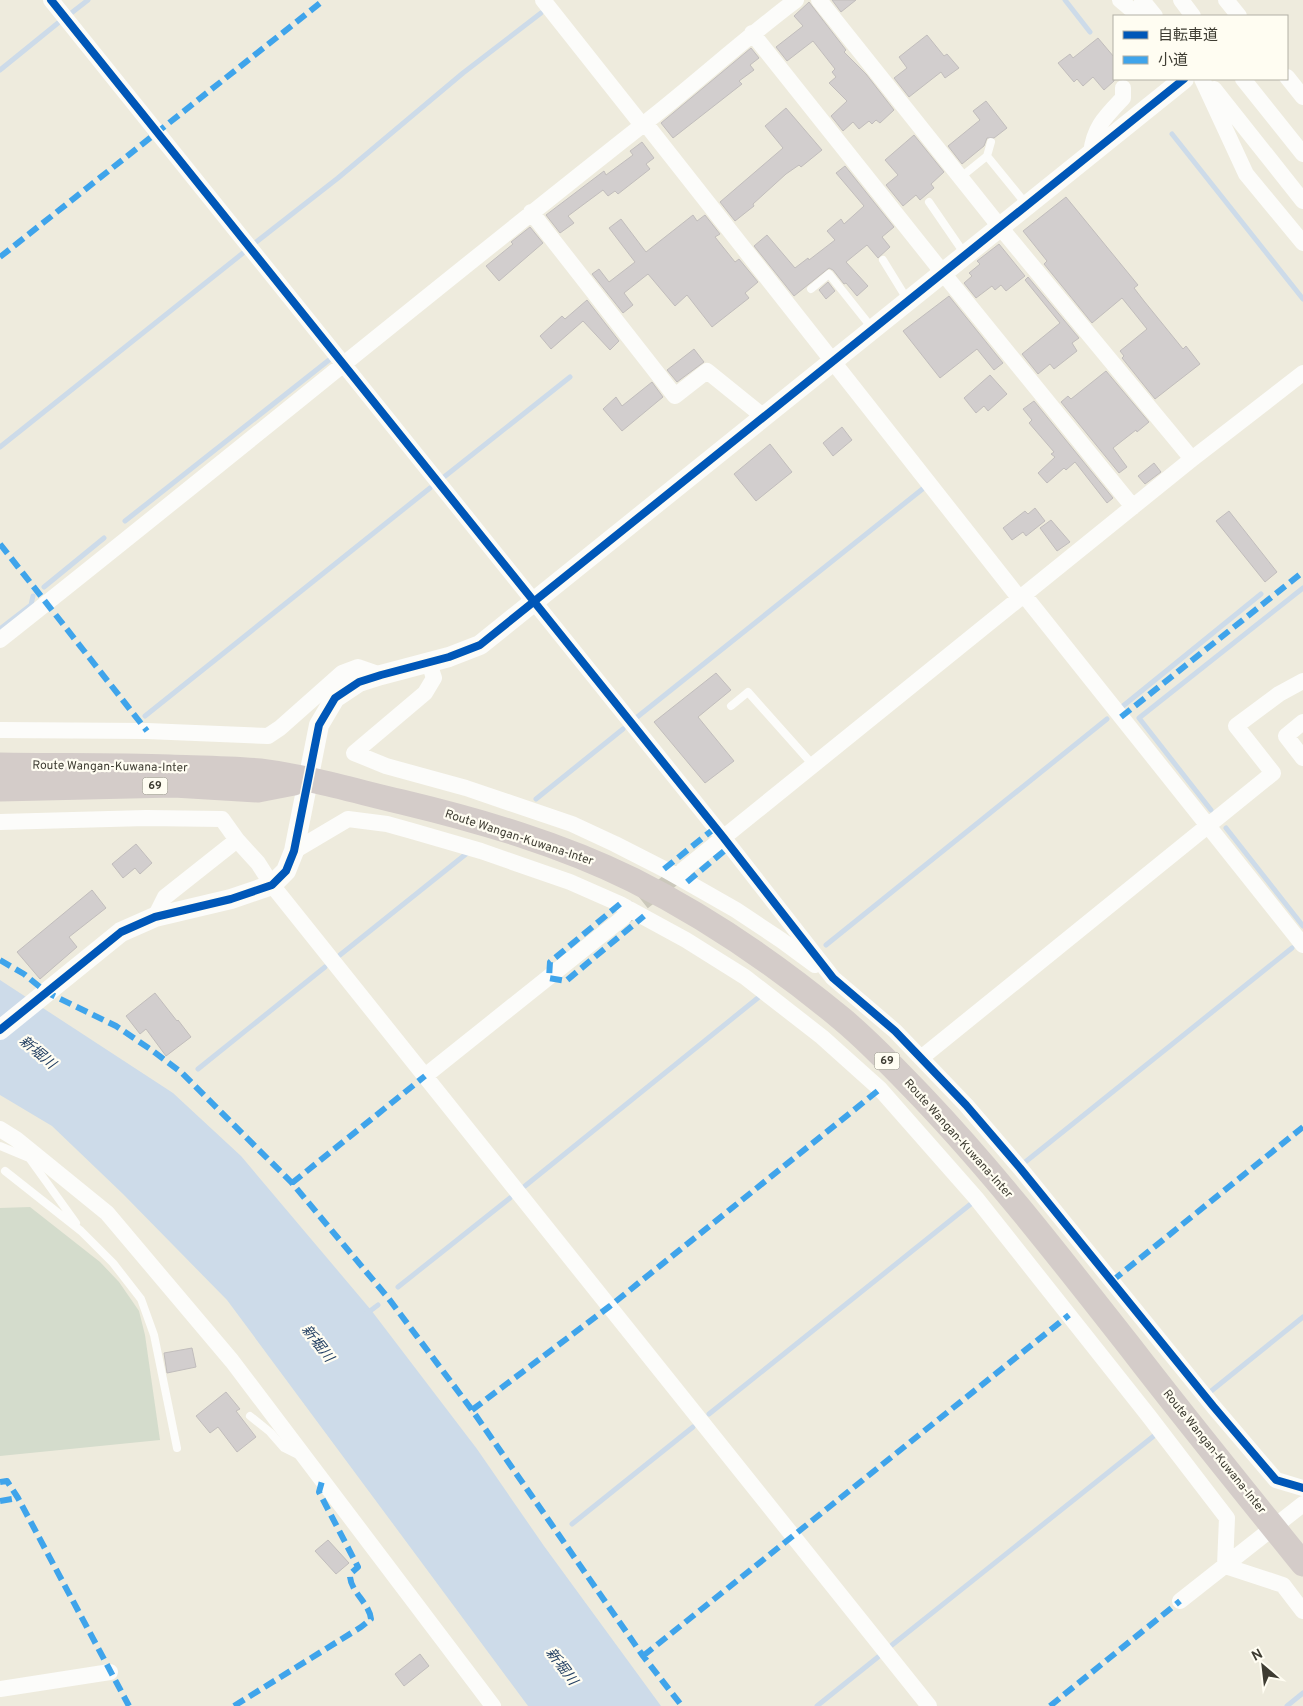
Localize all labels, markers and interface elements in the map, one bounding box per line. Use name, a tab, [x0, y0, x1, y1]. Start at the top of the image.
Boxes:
legend	[1113, 15, 1288, 80]
text: 自転車道	[1158, 27, 1218, 46]
text: 小道	[1158, 52, 1188, 71]
street label: Route Wangan-Kuwana-Inter	[32, 758, 188, 776]
road number: 69	[142, 778, 168, 794]
street label: Route Wangan-Kuwana-Inter	[443, 806, 596, 870]
water label: 新堀川	[15, 1033, 60, 1074]
road number: 69	[874, 1052, 900, 1070]
street label: Route Wangan-Kuwana-Inter	[900, 1076, 1016, 1202]
water label: 新堀川	[297, 1322, 338, 1367]
street label: Route Wangan-Kuwana-Inter	[1159, 1387, 1269, 1518]
north arrow	[1238, 1641, 1288, 1691]
water label: 新堀川	[542, 1645, 582, 1690]
text: N	[1249, 1646, 1266, 1666]

